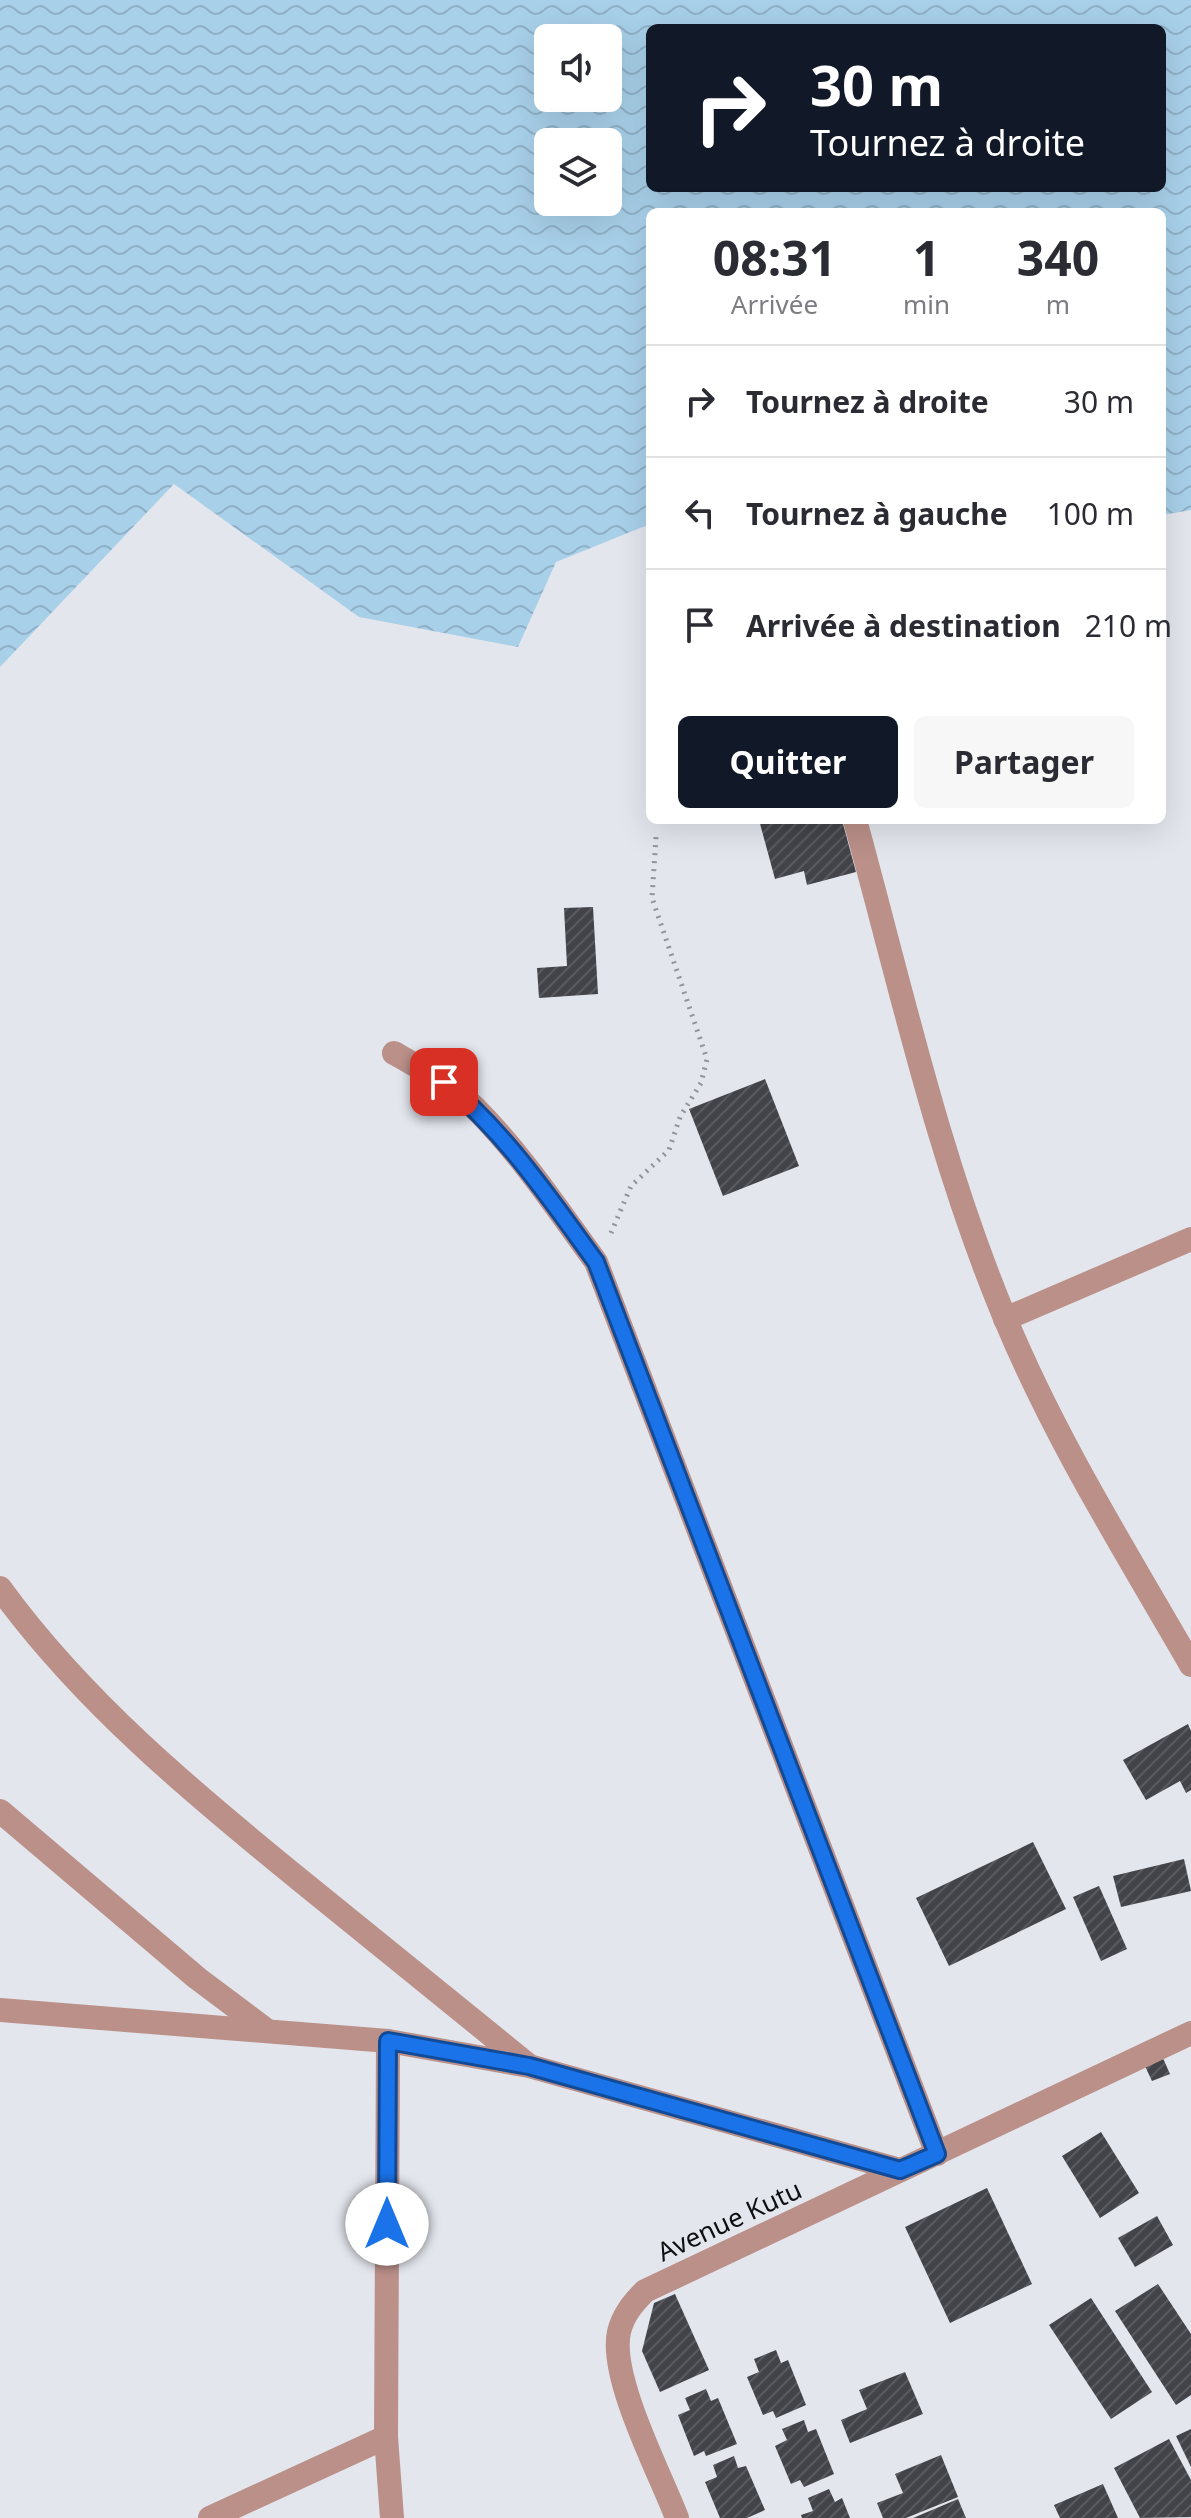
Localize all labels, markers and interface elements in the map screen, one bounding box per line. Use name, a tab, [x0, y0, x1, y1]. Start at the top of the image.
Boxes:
map controls	[534, 24, 622, 216]
button: sound	[534, 24, 622, 112]
text: 30 m	[810, 46, 943, 122]
icon: right	[678, 56, 782, 160]
text: Tournez à droite	[810, 118, 1085, 167]
button: layers	[534, 128, 622, 216]
text: 08:31	[713, 225, 836, 290]
text: 1	[913, 225, 940, 290]
text: 340	[1017, 225, 1099, 290]
text: Arrivée	[731, 286, 818, 322]
text: min	[903, 286, 950, 322]
text: m	[1046, 286, 1070, 322]
icon: right	[678, 379, 722, 423]
text: Tournez à droite	[746, 381, 989, 422]
text: 30 m	[1064, 381, 1134, 422]
icon: left	[678, 491, 722, 535]
text: Tournez à gauche	[746, 493, 1008, 534]
text: 100 m	[1047, 493, 1134, 534]
icon: arrive	[678, 603, 722, 647]
text: Arrivée à destination	[746, 605, 1061, 646]
text: 210 m	[1085, 605, 1172, 646]
button: Quitter	[678, 716, 898, 808]
button: Partager	[914, 716, 1134, 808]
pin	[410, 1048, 478, 1116]
icon: arrive	[422, 1060, 466, 1104]
street label: Avenue Kutu	[651, 2171, 807, 2269]
position arrow	[345, 2182, 429, 2266]

